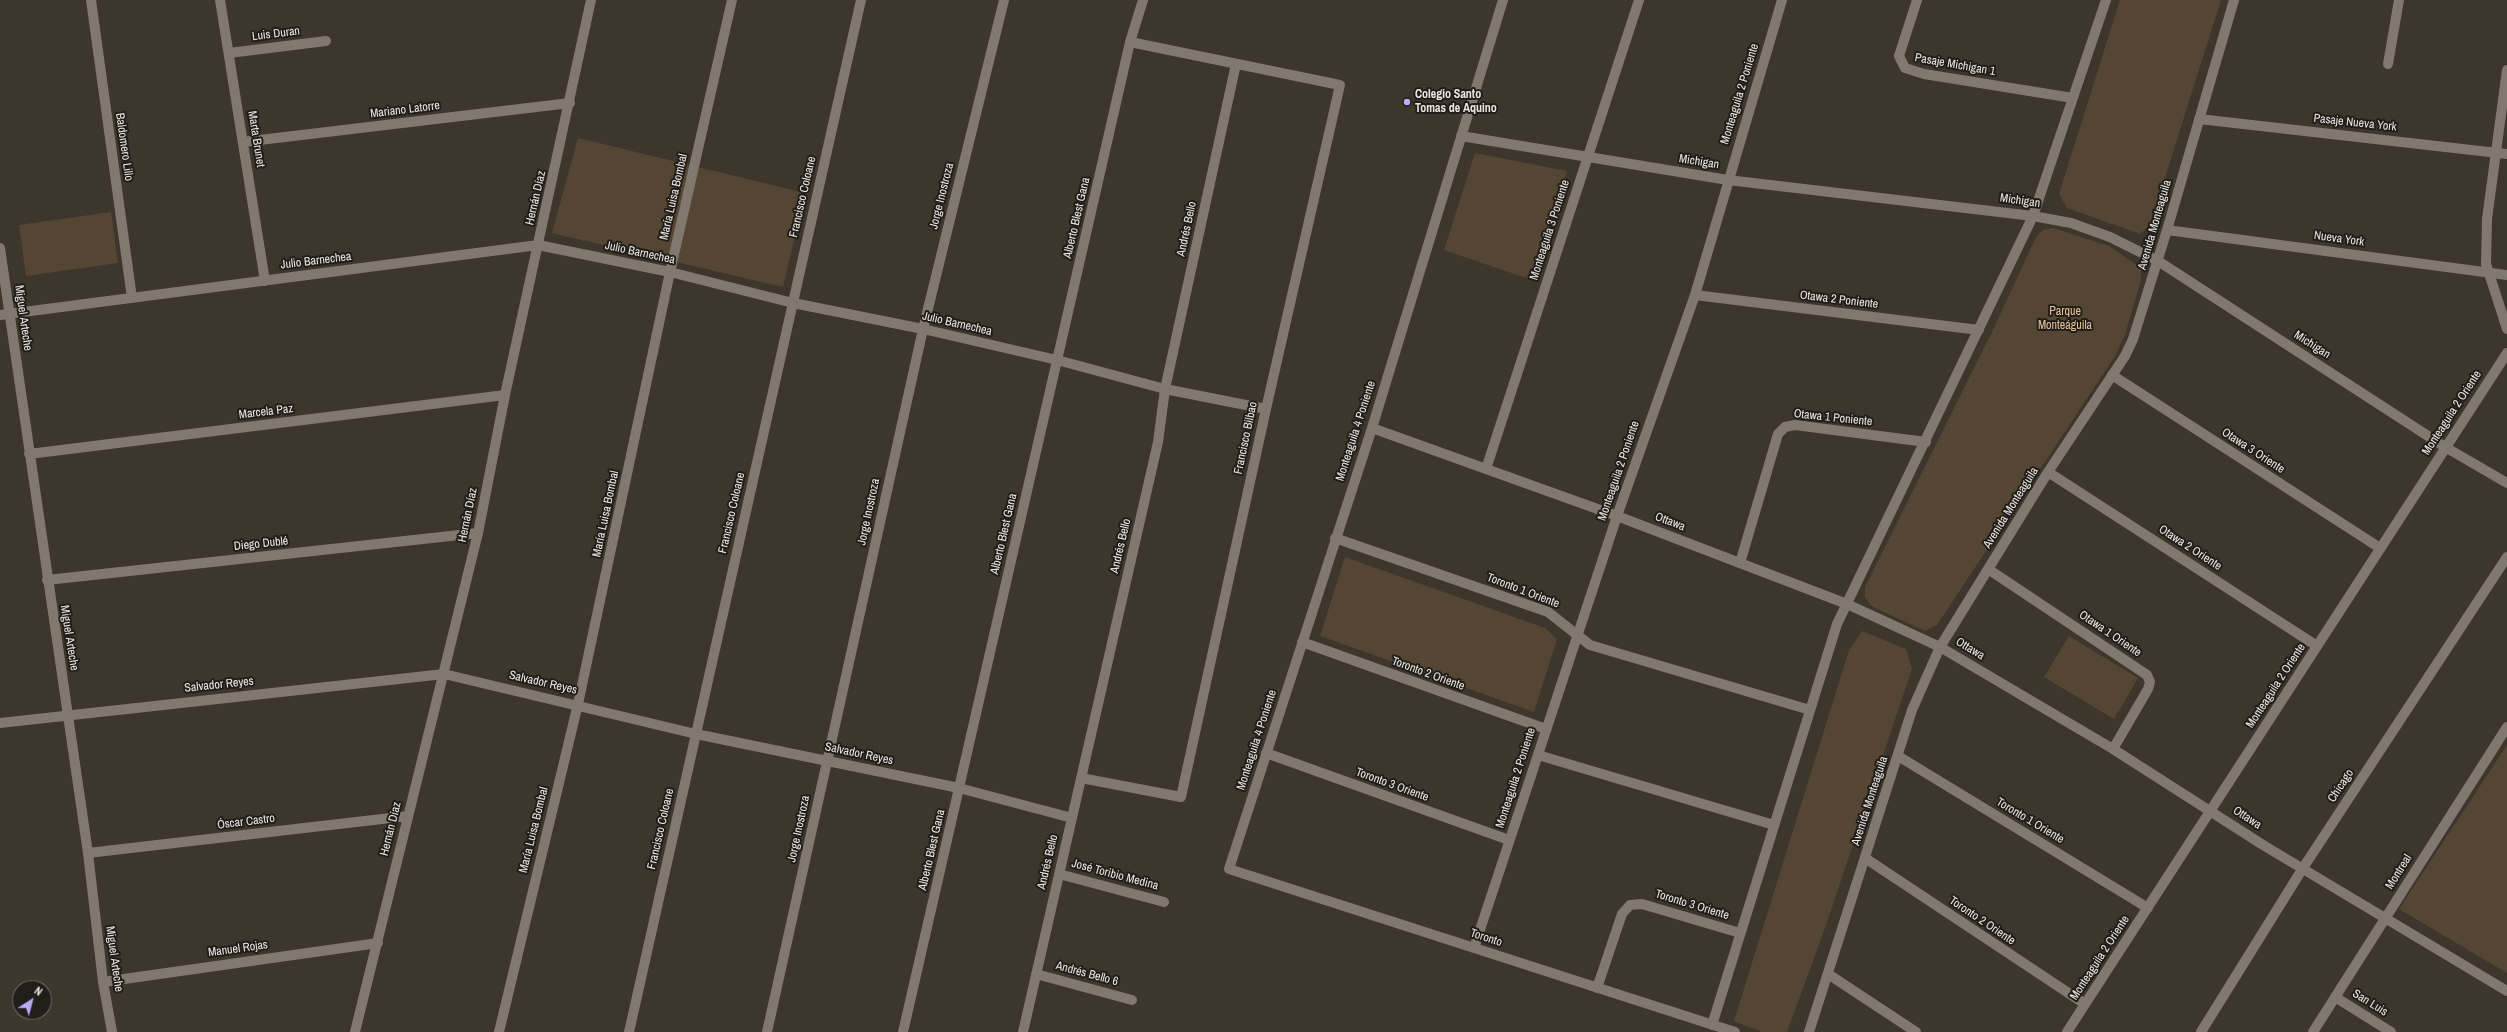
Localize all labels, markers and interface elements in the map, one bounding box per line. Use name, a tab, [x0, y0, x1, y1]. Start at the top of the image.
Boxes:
street label: Luis Duran	[251, 24, 301, 44]
street label: Monteaguila 2 Poniente	[1718, 42, 1762, 146]
street label: Pasaje Michigan 1	[1914, 51, 1996, 79]
place label: Colegio Santo Tomas de Aquino	[1415, 88, 1497, 116]
marker: Colegio Santo Tomas de Aquino	[1402, 97, 1412, 107]
street label: Mariano Latorre	[369, 99, 441, 121]
street label: Marta Brunet	[244, 110, 268, 168]
street label: Pasaje Nueva York	[2313, 111, 2397, 135]
street label: Baldomero Lillo	[112, 112, 136, 182]
street label: María Luisa Bombal	[657, 152, 691, 242]
street label: Michigan	[1678, 152, 1720, 172]
street label: Francisco Coloane	[787, 155, 819, 239]
street label: Jorge Inostroza	[927, 161, 957, 231]
street label: Hernán Díaz	[523, 169, 549, 227]
street label: Alberto Blest Gana	[1061, 176, 1093, 260]
street label: Monteaguila 3 Poniente	[1527, 178, 1573, 282]
street label: Avenida Monteaguila	[2135, 178, 2175, 272]
street label: Michigan	[1999, 191, 2041, 211]
street label: Andrés Bello	[1174, 200, 1200, 258]
street label: Nueva York	[2313, 228, 2365, 250]
street label: Julio Barnechea	[604, 239, 676, 267]
street label: Julio Barnechea	[280, 250, 352, 272]
street label: Miguel Arteche	[11, 284, 35, 352]
street label: Otawa 2 Poniente	[1799, 288, 1879, 312]
park label: Parque Monteáguila	[2038, 305, 2092, 333]
street label: Julio Barnechea	[921, 309, 993, 339]
street label: Michigan	[2291, 328, 2333, 362]
street label: Monteaguila 2 Oriente	[2419, 368, 2485, 458]
street label: Monteaguila 4 Poniente	[1333, 379, 1379, 483]
street label: Francisco Bilbao	[1231, 400, 1261, 476]
street label: Marcela Paz	[238, 402, 294, 422]
street label: Otawa 1 Poniente	[1793, 407, 1873, 429]
street label: Monteaguila 2 Poniente	[1595, 419, 1643, 523]
street label: Otawa 3 Oriente	[2219, 425, 2287, 477]
street label: Avenida Monteaguila	[1980, 465, 2042, 551]
street label: María Luisa Bombal	[590, 469, 622, 559]
street label: Francisco Coloane	[716, 471, 748, 555]
street label: Jorge Inostroza	[855, 477, 883, 547]
street label: Hernán Díaz	[455, 486, 481, 544]
street label: Alberto Blest Gana	[988, 492, 1020, 576]
street label: Ottawa	[1653, 510, 1687, 534]
street label: Andrés Bello	[1108, 517, 1134, 575]
street label: Otawa 2 Oriente	[2156, 522, 2224, 574]
street label: Diego Dublé	[233, 534, 289, 554]
street label: Toronto 1 Oriente	[1485, 571, 1561, 611]
street label: Miguel Arteche	[57, 604, 81, 672]
street label: Otawa 1 Oriente	[2076, 608, 2144, 660]
street label: Ottawa	[1953, 635, 1987, 663]
street label: Monteaguila 2 Oriente	[2243, 641, 2309, 731]
street label: Toronto 2 Oriente	[1390, 654, 1466, 694]
street label: Salvador Reyes	[508, 668, 578, 698]
street label: Salvador Reyes	[184, 674, 254, 696]
street label: Monteaguila 4 Poniente	[1234, 688, 1280, 792]
street label: Monteaguila 2 Poniente	[1493, 726, 1539, 830]
street label: Salvador Reyes	[824, 740, 894, 768]
street label: Avenida Monteaguila	[1849, 755, 1891, 847]
street label: Toronto 3 Oriente	[1354, 765, 1430, 805]
street label: Chicago	[2325, 767, 2357, 805]
street label: María Luisa Bombal	[516, 786, 552, 874]
street label: Francisco Coloane	[645, 787, 677, 871]
street label: Jorge Inostroza	[785, 794, 813, 864]
street label: Toronto 1 Oriente	[1993, 795, 2067, 847]
street label: Hernán Díaz	[377, 800, 405, 858]
street label: Ottawa	[2230, 803, 2264, 833]
street label: Alberto Blest Gana	[916, 808, 948, 892]
street label: Óscar Castro	[216, 811, 276, 833]
street label: Andrés Bello	[1035, 833, 1061, 891]
street label: Montreal	[2383, 852, 2415, 892]
street label: José Toribio Medina	[1070, 857, 1160, 893]
street label: Toronto 3 Oriente	[1653, 887, 1731, 923]
street label: Toronto 2 Oriente	[1946, 894, 2018, 948]
street label: Monteaguila 2 Oriente	[2067, 913, 2133, 1003]
street label: Miguel Arteche	[102, 925, 126, 993]
street label: Toronto	[1468, 926, 1504, 950]
street label: Manuel Rojas	[207, 938, 269, 960]
street label: Andrés Bello 6	[1054, 959, 1120, 989]
north arrow	[12, 980, 52, 1020]
text: N	[32, 984, 45, 999]
street label: San Luis	[2350, 987, 2390, 1019]

